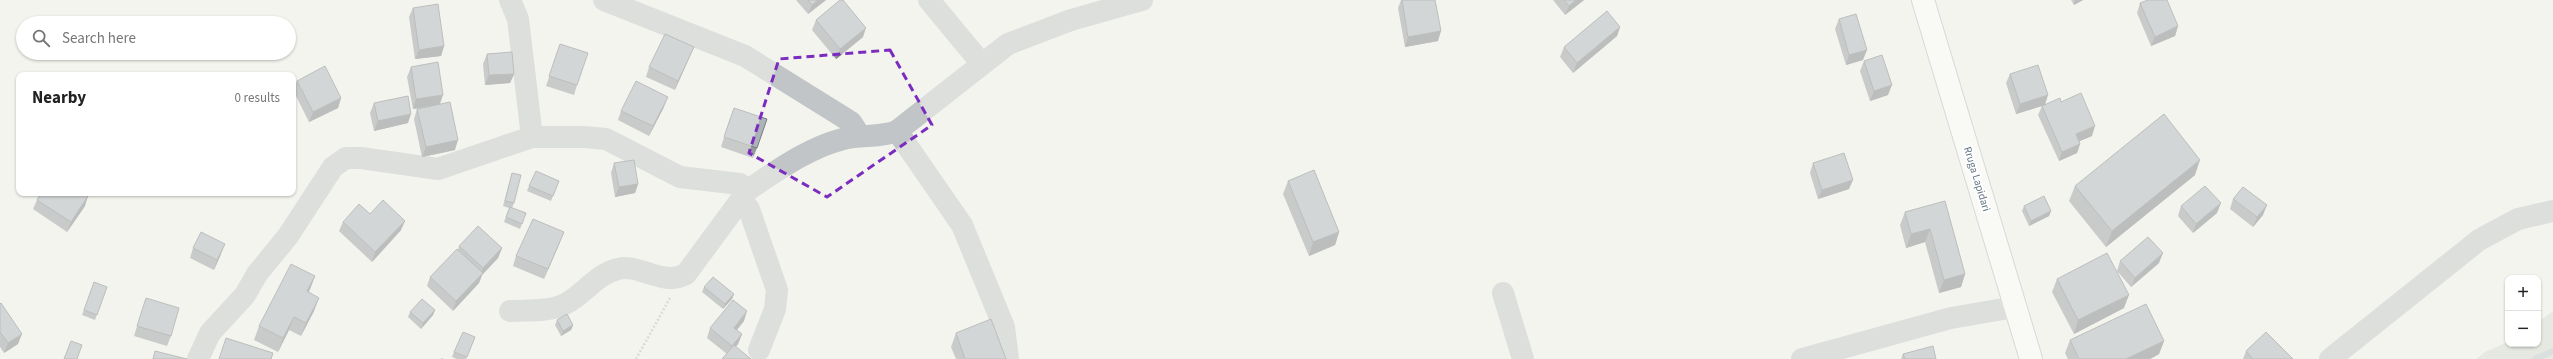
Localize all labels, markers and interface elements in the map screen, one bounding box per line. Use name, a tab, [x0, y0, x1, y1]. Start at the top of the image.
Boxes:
search box	[16, 16, 296, 60]
icon: search	[30, 27, 52, 49]
text: Search here	[62, 28, 136, 49]
text: Nearby	[32, 86, 86, 110]
text: 0 results	[235, 89, 280, 107]
street label: Rruga Lapidari	[1960, 145, 1994, 213]
map controls	[2505, 275, 2541, 347]
button: +	[2505, 275, 2541, 311]
button: −	[2505, 311, 2541, 347]

